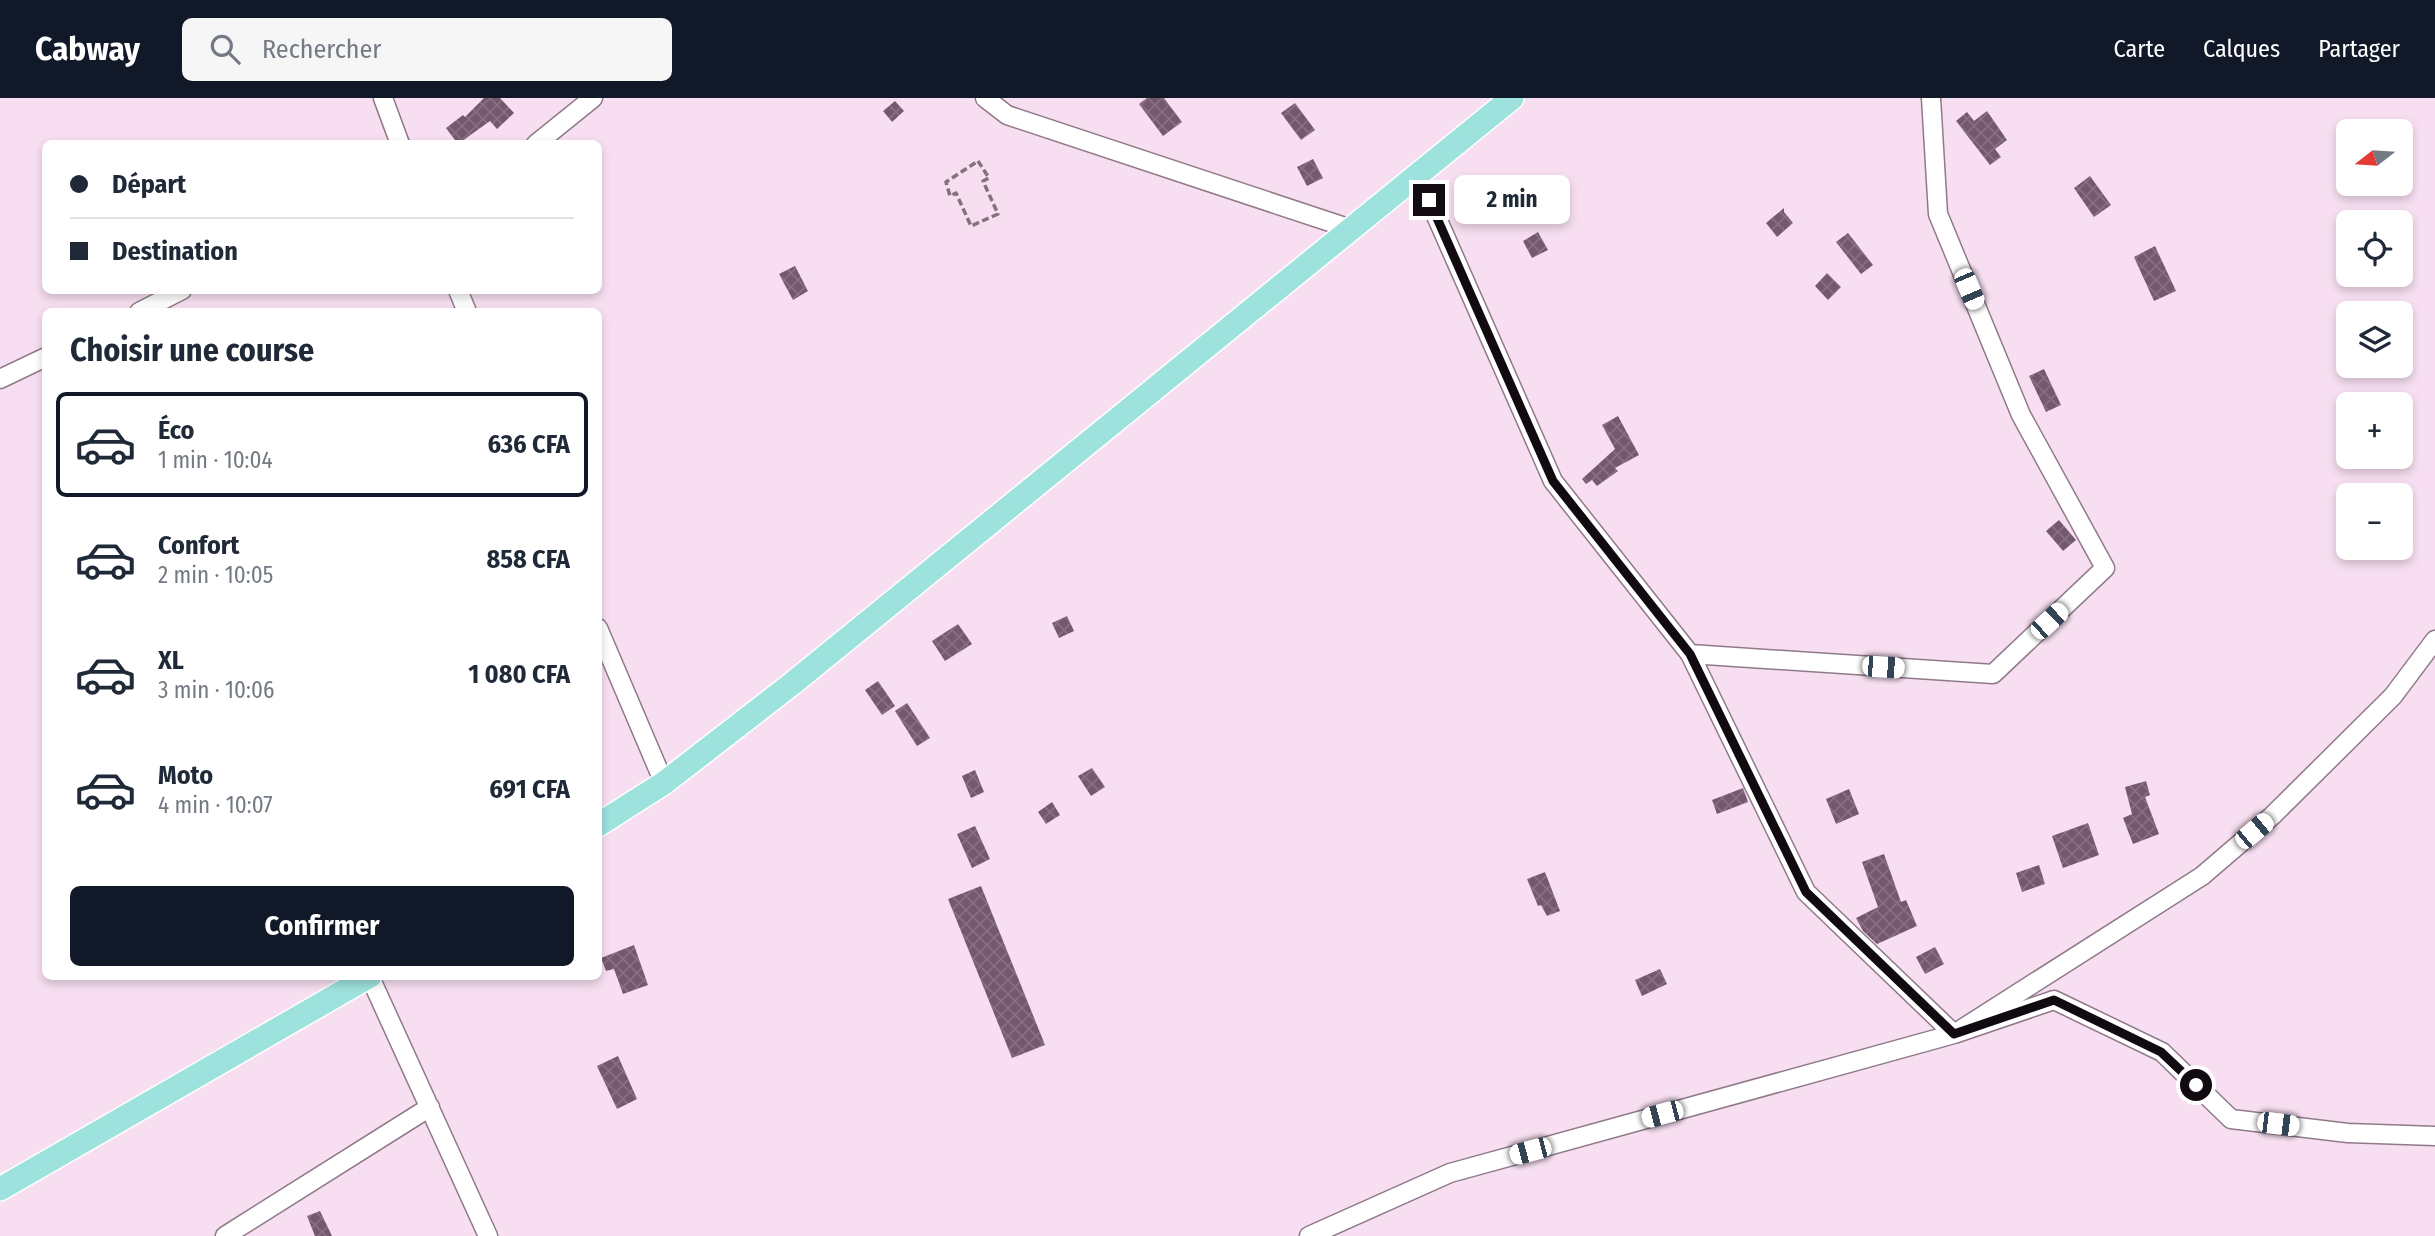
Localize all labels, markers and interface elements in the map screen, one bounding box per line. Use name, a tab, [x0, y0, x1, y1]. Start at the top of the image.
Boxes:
search box	[182, 18, 672, 81]
text: Cabway	[35, 29, 140, 69]
icon: search	[206, 30, 244, 68]
text: Rechercher	[262, 34, 381, 65]
text: Carte	[2114, 35, 2165, 63]
text: Calques	[2203, 35, 2280, 63]
text: Partager	[2318, 35, 2400, 63]
north arrow	[2336, 119, 2413, 196]
map controls	[2336, 119, 2413, 560]
text: Départ	[112, 169, 186, 200]
callout: 2 min	[1454, 176, 1569, 224]
route end	[1413, 184, 1445, 216]
text: 2 min	[1487, 185, 1538, 213]
button: locate	[2336, 210, 2413, 287]
text: Destination	[112, 236, 238, 267]
car	[1952, 266, 1987, 312]
button: layers	[2336, 301, 2413, 378]
text: Choisir une course	[70, 331, 314, 369]
button: +	[2336, 392, 2413, 469]
icon: car	[74, 413, 137, 476]
text: Éco	[158, 415, 195, 446]
text: 636 CFA	[487, 429, 570, 460]
text: 1 min · 10:04	[158, 446, 273, 474]
button: −	[2336, 483, 2413, 560]
icon: car	[74, 528, 137, 591]
text: Confort	[158, 530, 239, 561]
text: 858 CFA	[486, 544, 570, 575]
text: 2 min · 10:05	[158, 561, 273, 589]
car	[2027, 599, 2072, 643]
icon: car	[74, 643, 137, 706]
text: XL	[158, 645, 184, 676]
car	[1862, 655, 1905, 679]
text: 1 080 CFA	[468, 659, 570, 690]
text: 3 min · 10:06	[158, 676, 274, 704]
icon: car	[74, 758, 137, 821]
text: Moto	[158, 760, 213, 791]
text: 691 CFA	[489, 774, 570, 805]
text: 4 min · 10:07	[158, 791, 273, 819]
car	[2232, 809, 2277, 853]
button: Confirmer	[70, 886, 574, 966]
route start	[2180, 1069, 2212, 1101]
car	[1639, 1098, 1686, 1130]
car	[2256, 1111, 2301, 1137]
car	[1507, 1135, 1554, 1167]

